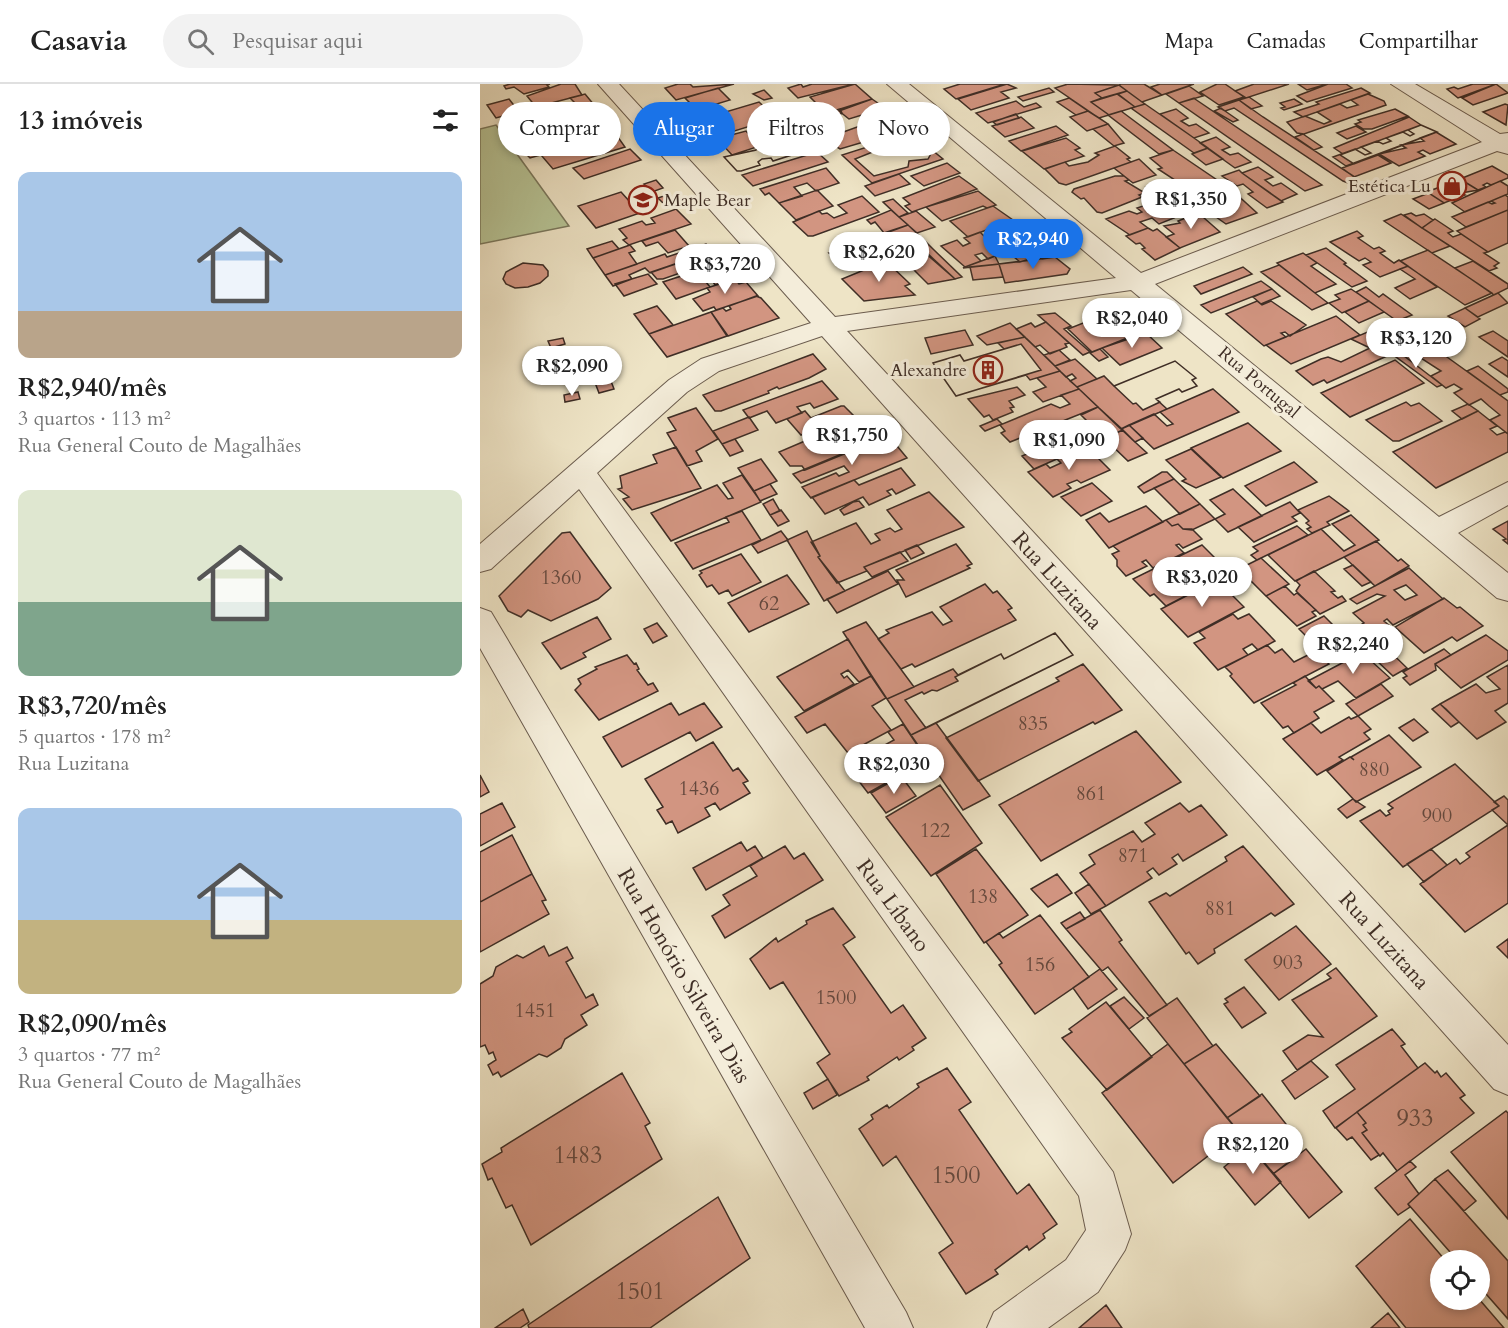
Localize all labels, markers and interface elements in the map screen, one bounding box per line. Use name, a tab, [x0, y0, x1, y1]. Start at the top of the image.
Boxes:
search box	[163, 14, 583, 68]
text: Casavia	[30, 22, 127, 60]
icon: search	[184, 25, 217, 58]
text: Pesquisar aqui	[232, 26, 363, 56]
text: Mapa	[1164, 27, 1214, 56]
text: Camadas	[1247, 27, 1326, 56]
text: Compartilhar	[1359, 27, 1478, 56]
chip: Comprar	[498, 102, 621, 156]
chip: Alugar	[633, 102, 735, 156]
chip: Filtros	[747, 102, 845, 156]
chip: Novo	[857, 102, 950, 156]
text: 13 imóveis	[18, 103, 143, 138]
icon: filters	[429, 104, 462, 137]
shop icon: Estética Lu	[1436, 170, 1468, 202]
place label: Estética Lu	[1348, 174, 1431, 199]
pin: R$1,350	[1136, 179, 1246, 230]
school or university icon: Maple Bear	[627, 184, 659, 216]
text: R$1,350	[1155, 185, 1227, 212]
place label: Maple Bear	[664, 188, 751, 213]
icon: home	[186, 211, 294, 319]
pin: R$2,940	[978, 219, 1088, 270]
text: R$2,940	[997, 225, 1069, 252]
pin: R$2,620	[824, 232, 934, 283]
text: R$2,620	[843, 238, 915, 265]
pin: R$3,720	[670, 244, 780, 295]
text: R$3,720	[689, 250, 761, 277]
pin: R$2,040	[1077, 298, 1187, 349]
text: R$2,040	[1096, 304, 1168, 331]
pin: R$3,120	[1361, 318, 1471, 369]
text: R$3,120	[1380, 324, 1452, 351]
street label: Rua Portugal	[1212, 341, 1305, 424]
pin: R$2,090	[517, 346, 627, 397]
text: R$2,090	[536, 352, 608, 379]
building icon: Alexandre	[972, 354, 1004, 386]
place label: Alexandre	[890, 358, 967, 383]
text: R$2,940/mês	[18, 370, 167, 405]
text: 3 quartos · 113 m²	[18, 405, 171, 432]
pin: R$1,750	[797, 415, 907, 466]
pin: R$1,090	[1014, 420, 1124, 471]
text: R$1,750	[816, 421, 888, 448]
text: R$1,090	[1033, 426, 1105, 453]
text: Rua General Couto de Magalhães	[18, 432, 301, 459]
street label: Rua Luzitana	[1005, 525, 1110, 637]
icon: home	[186, 529, 294, 637]
pin: R$3,020	[1147, 557, 1257, 608]
text: R$3,020	[1166, 563, 1238, 590]
house number: 1360	[541, 564, 581, 591]
house number: 62	[759, 590, 779, 617]
pin: R$2,240	[1298, 624, 1408, 675]
text: R$2,240	[1317, 630, 1389, 657]
text: R$3,720/mês	[18, 688, 167, 723]
house number: 835	[1018, 710, 1048, 737]
text: 5 quartos · 178 m²	[18, 723, 171, 750]
pin: R$2,030	[839, 744, 949, 795]
text: Rua Luzitana	[18, 750, 129, 777]
text: R$2,030	[858, 750, 930, 777]
house number: 880	[1359, 756, 1389, 783]
house number: 1436	[679, 775, 719, 802]
house number: 861	[1076, 780, 1106, 807]
house number: 900	[1422, 802, 1452, 829]
house number: 122	[920, 817, 950, 844]
house number: 871	[1118, 842, 1148, 869]
icon: home	[186, 847, 294, 955]
street label: Rua Líbano	[849, 853, 937, 958]
street label: Rua Honório Silveira Dias	[610, 862, 758, 1089]
house number: 138	[968, 883, 998, 910]
street label: Rua Luzitana	[1332, 885, 1437, 997]
house number: 881	[1205, 895, 1235, 922]
house number: 903	[1273, 949, 1303, 976]
house number: 156	[1025, 951, 1055, 978]
house number: 1500	[816, 984, 856, 1011]
house number: 1451	[515, 997, 555, 1024]
text: R$2,090/mês	[18, 1006, 167, 1041]
text: 3 quartos · 77 m²	[18, 1041, 160, 1068]
text: Rua General Couto de Magalhães	[18, 1068, 301, 1095]
house number: 933	[1397, 1102, 1433, 1135]
pin: R$2,120	[1198, 1124, 1308, 1175]
text: R$2,120	[1217, 1130, 1289, 1157]
house number: 1483	[553, 1139, 603, 1172]
house number: 1500	[931, 1159, 981, 1192]
map controls	[1430, 1250, 1490, 1310]
button: locate	[1430, 1250, 1490, 1310]
house number: 1501	[615, 1275, 665, 1308]

